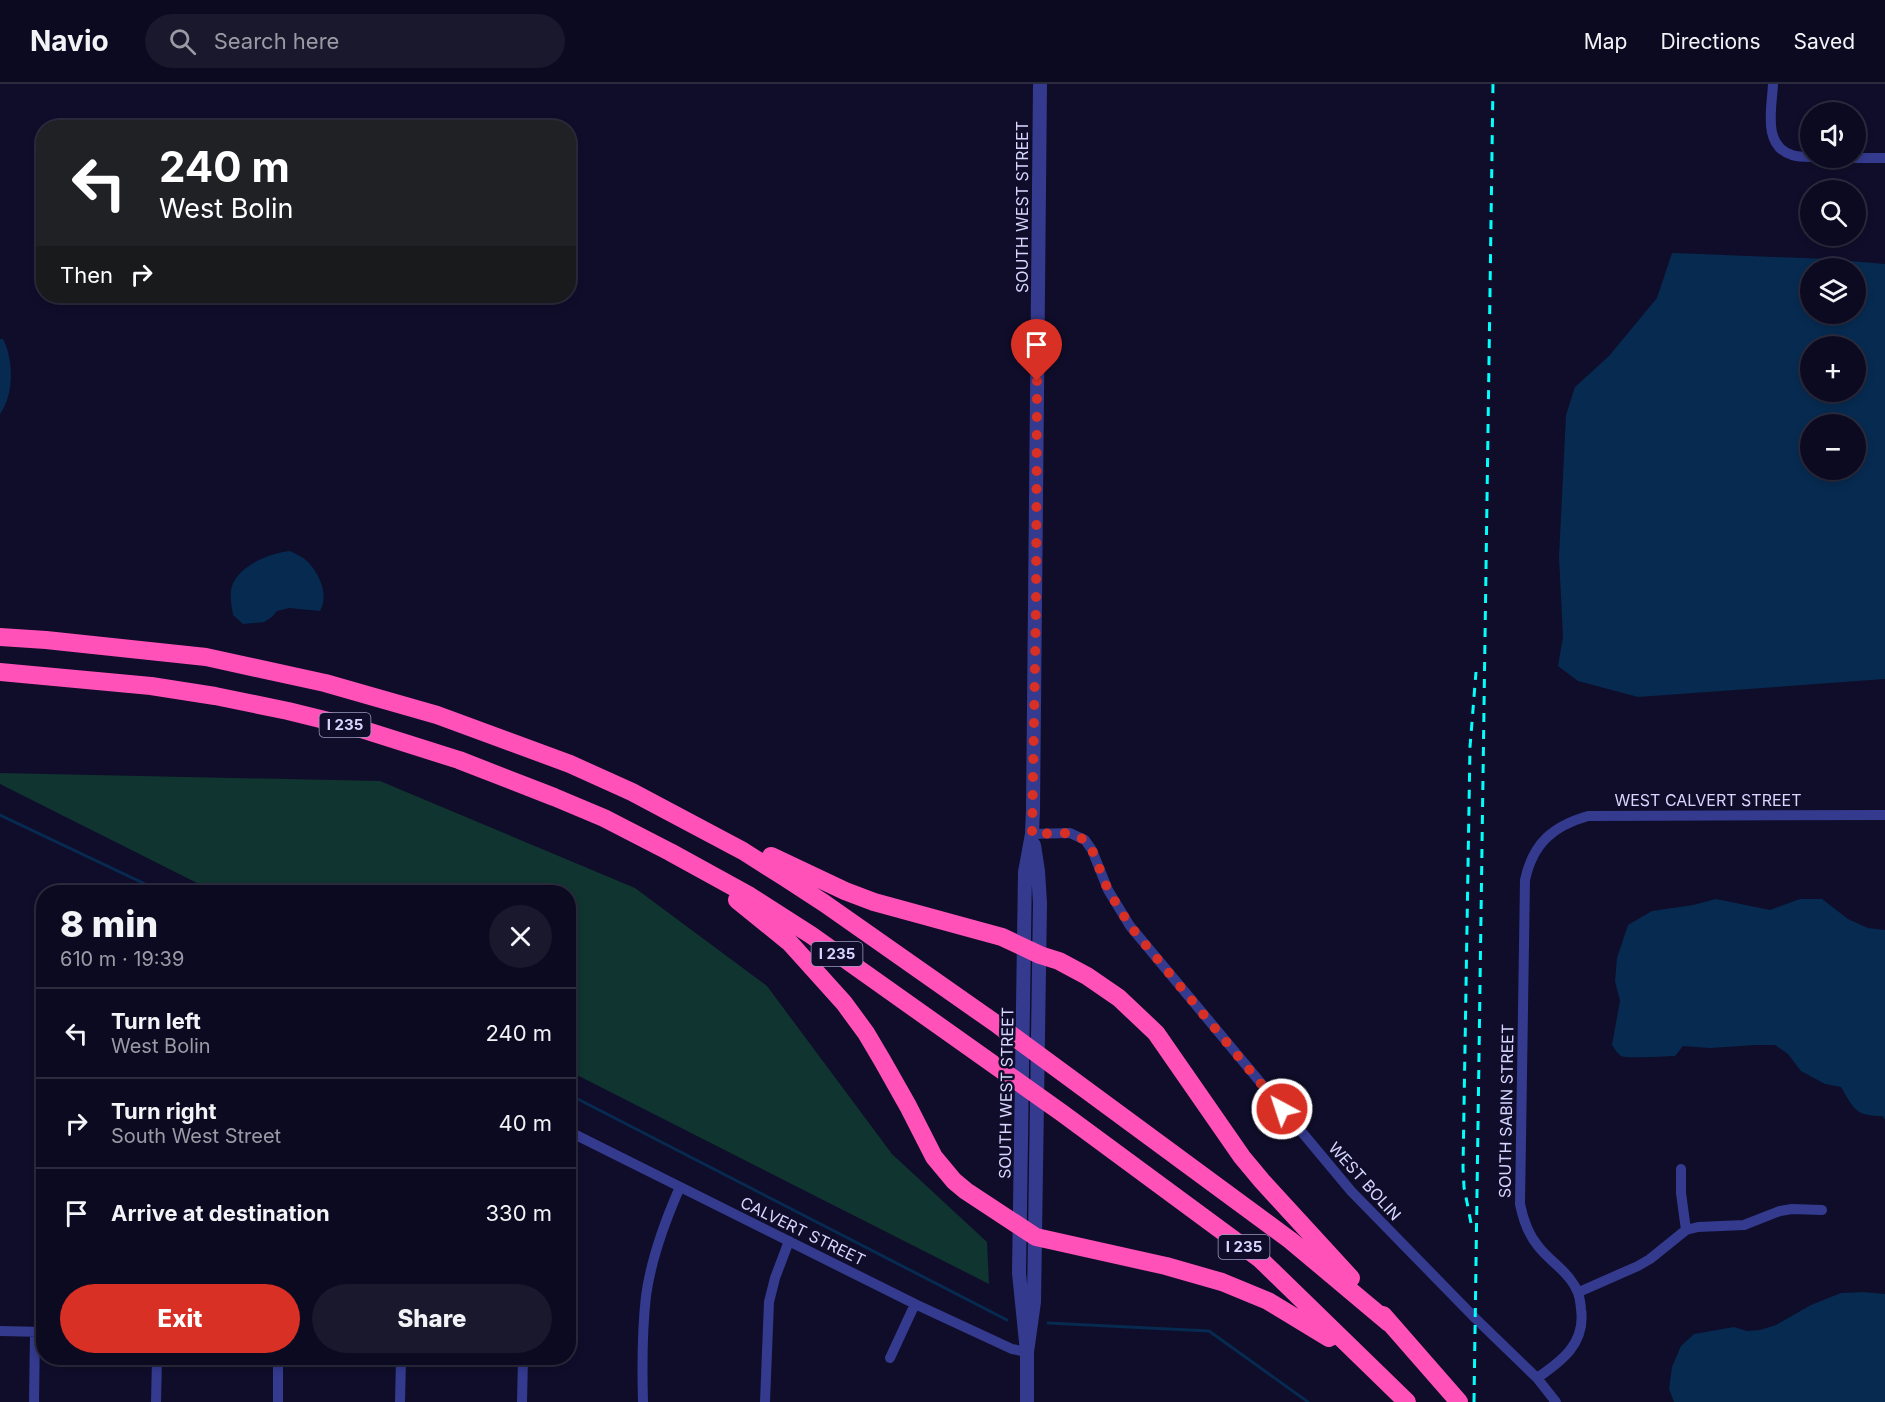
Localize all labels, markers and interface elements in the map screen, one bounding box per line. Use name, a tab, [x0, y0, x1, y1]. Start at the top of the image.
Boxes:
search box	[145, 14, 565, 68]
text: Navio	[30, 24, 109, 58]
icon: search	[166, 25, 199, 58]
text: Search here	[214, 28, 339, 54]
text: Map	[1584, 29, 1627, 54]
text: Directions	[1660, 29, 1761, 54]
text: Saved	[1794, 29, 1855, 54]
map controls	[1800, 102, 1866, 480]
button: sound	[1800, 102, 1866, 168]
street label: SOUTH WEST STREET	[1012, 121, 1032, 293]
text: 240 m	[159, 141, 290, 192]
icon: left	[60, 144, 138, 222]
button: search	[1800, 180, 1866, 246]
text: West Bolin	[159, 192, 294, 225]
icon: right	[125, 258, 158, 291]
button: layers	[1800, 258, 1866, 324]
text: Then	[60, 262, 113, 288]
pin	[1011, 319, 1062, 381]
icon: arrive	[1020, 328, 1053, 361]
button: +	[1800, 336, 1866, 402]
button: −	[1800, 414, 1866, 480]
road number: I 235	[320, 713, 370, 737]
street label: WEST CALVERT STREET	[1614, 790, 1802, 810]
text: 8 min	[60, 902, 158, 946]
button: close	[489, 905, 552, 968]
road number: I 235	[812, 942, 862, 966]
text: 610 m · 19:39	[60, 947, 184, 971]
street label: SOUTH WEST STREET	[995, 1007, 1017, 1179]
text: Turn left	[111, 1008, 201, 1034]
icon: left	[60, 1017, 93, 1050]
text: 240 m	[485, 1020, 552, 1046]
street label: SOUTH SABIN STREET	[1494, 1024, 1518, 1198]
text: West Bolin	[111, 1034, 211, 1058]
position arrow	[1250, 1077, 1314, 1141]
text: Turn right	[111, 1098, 217, 1124]
icon: right	[60, 1107, 93, 1140]
text: 40 m	[498, 1110, 552, 1136]
text: South West Street	[111, 1124, 281, 1148]
street label: WEST BOLIN	[1325, 1138, 1405, 1224]
street label: CALVERT STREET	[737, 1192, 869, 1270]
icon: arrive	[60, 1197, 93, 1230]
text: Arrive at destination	[111, 1200, 330, 1226]
text: 330 m	[485, 1200, 552, 1226]
road number: I 235	[1218, 1235, 1270, 1259]
button: Exit	[60, 1284, 300, 1353]
button: Share	[312, 1284, 552, 1353]

